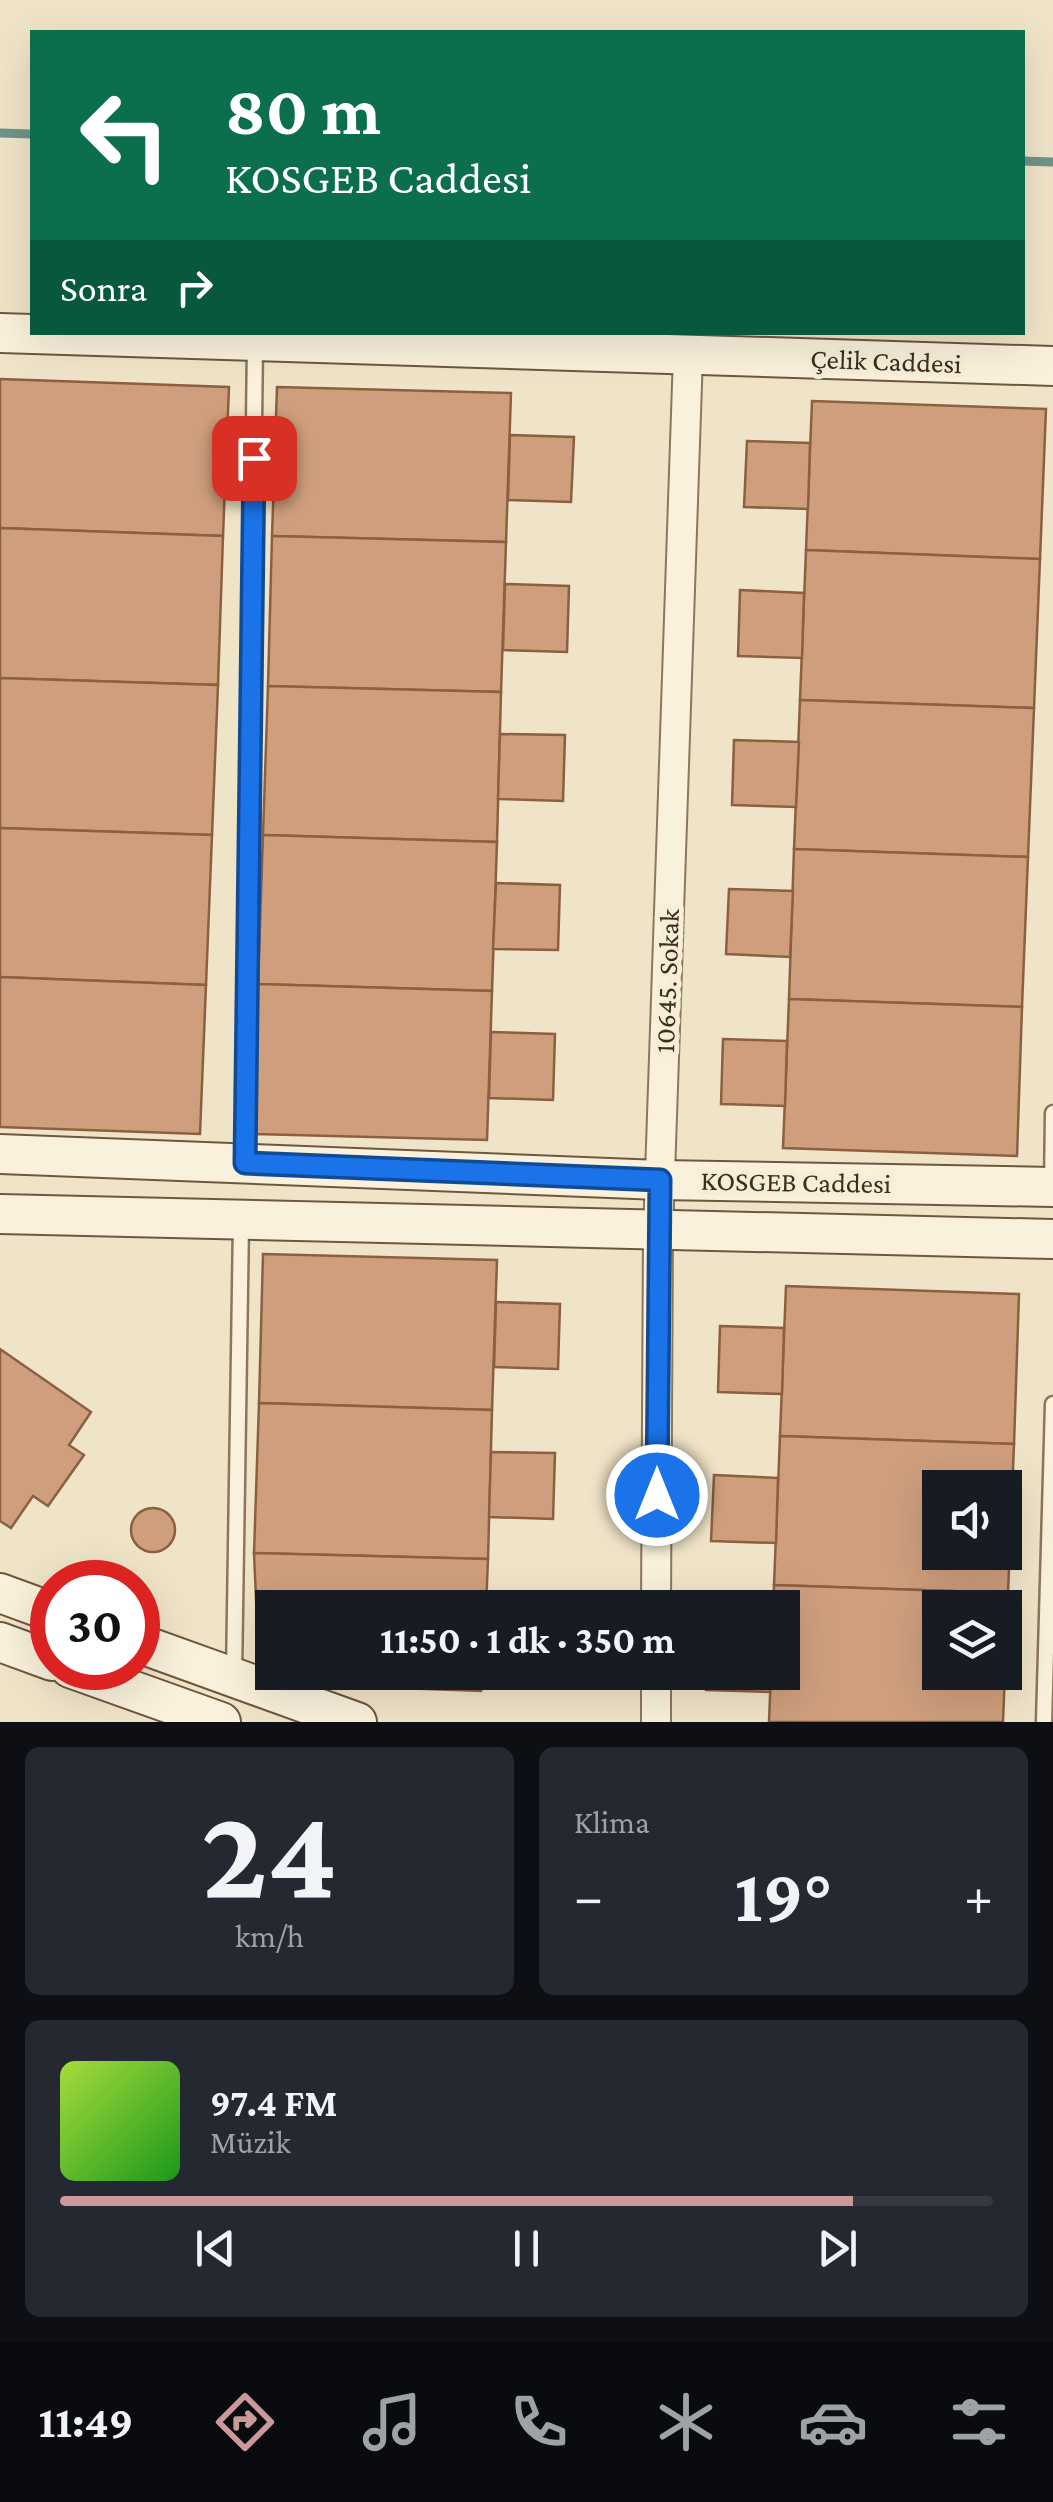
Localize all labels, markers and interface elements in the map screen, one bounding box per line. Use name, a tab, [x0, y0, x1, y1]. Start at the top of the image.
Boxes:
icon: left	[60, 70, 190, 200]
text: 80 m	[225, 71, 381, 149]
text: KOSGEB Caddesi	[225, 153, 531, 203]
icon: right	[167, 260, 222, 315]
text: Sonra	[60, 267, 147, 309]
street label: Çelik Caddesi	[810, 343, 962, 379]
pin	[212, 416, 297, 501]
icon: arrive	[227, 431, 282, 486]
street label: 10645. Sokak	[649, 908, 685, 1054]
street label: KOSGEB Caddesi	[700, 1165, 892, 1199]
position arrow	[605, 1443, 709, 1547]
map controls	[922, 1470, 1022, 1690]
button: sound	[922, 1470, 1022, 1570]
speed limit sign: 30	[30, 1560, 160, 1690]
button: layers	[922, 1590, 1022, 1690]
text: 11:50 · 1 dk · 350 m	[380, 1619, 675, 1661]
text: 24	[201, 1780, 338, 1925]
text: Klima	[574, 1804, 650, 1840]
text: 19°	[734, 1854, 833, 1937]
text: −	[574, 1866, 603, 1927]
text: +	[964, 1866, 993, 1927]
text: km/h	[235, 1918, 304, 1954]
text: 97.4 FM	[210, 2082, 337, 2124]
text: Müzik	[210, 2124, 291, 2160]
icon: previous	[188, 2221, 243, 2276]
icon: pause	[499, 2221, 554, 2276]
icon: next	[810, 2221, 865, 2276]
icon: directions	[210, 2387, 280, 2457]
icon: music	[357, 2387, 427, 2457]
icon: phone	[504, 2387, 574, 2457]
icon: climate	[651, 2387, 721, 2457]
icon: car	[798, 2387, 868, 2457]
icon: filters	[944, 2387, 1014, 2457]
text: 11:49	[38, 2397, 133, 2447]

